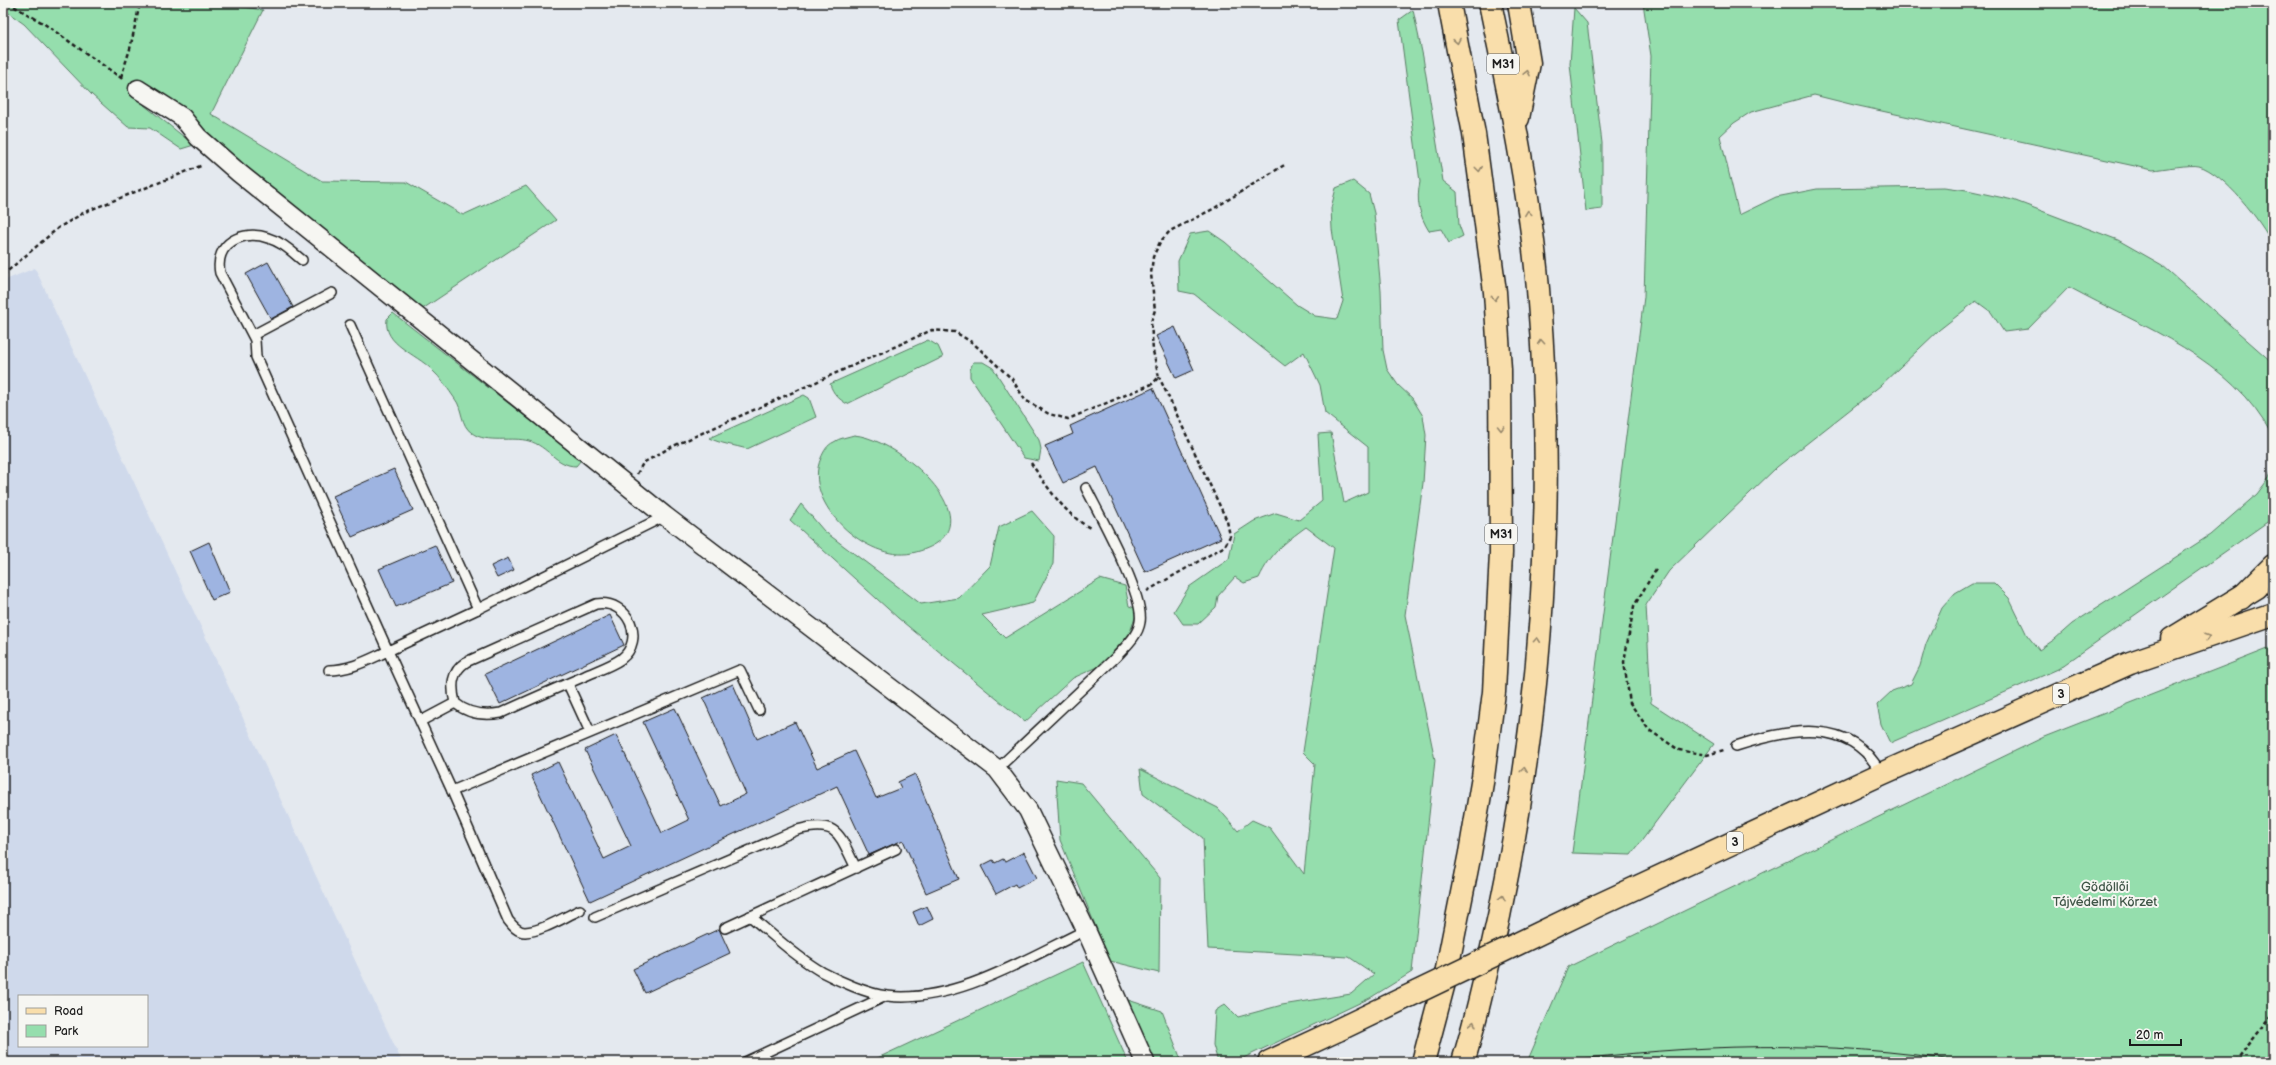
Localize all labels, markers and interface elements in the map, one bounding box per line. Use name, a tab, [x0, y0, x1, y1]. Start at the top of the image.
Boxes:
one-way arrow	[1452, 38, 1461, 44]
road number: M31	[1487, 54, 1519, 74]
one-way arrow	[1523, 70, 1531, 77]
one-way arrow	[1474, 166, 1483, 172]
one-way arrow	[1524, 210, 1533, 216]
one-way arrow	[1491, 295, 1500, 301]
one-way arrow	[1537, 339, 1546, 345]
one-way arrow	[1497, 425, 1505, 431]
road number: M31	[1485, 524, 1517, 544]
one-way arrow	[2203, 634, 2210, 642]
one-way arrow	[1533, 637, 1542, 643]
road number: 3	[2053, 684, 2069, 704]
one-way arrow	[1519, 767, 1528, 773]
road number: 3	[1727, 832, 1743, 852]
park label: Gödöllői Tájvédelmi Körzet	[2053, 879, 2157, 910]
one-way arrow	[1498, 895, 1506, 901]
legend	[18, 995, 148, 1047]
text: Road	[54, 1004, 83, 1019]
one-way arrow	[1468, 1021, 1477, 1028]
scale bar	[2130, 1021, 2181, 1047]
text: Park	[54, 1024, 78, 1039]
text: 20 m	[2136, 1028, 2163, 1043]

